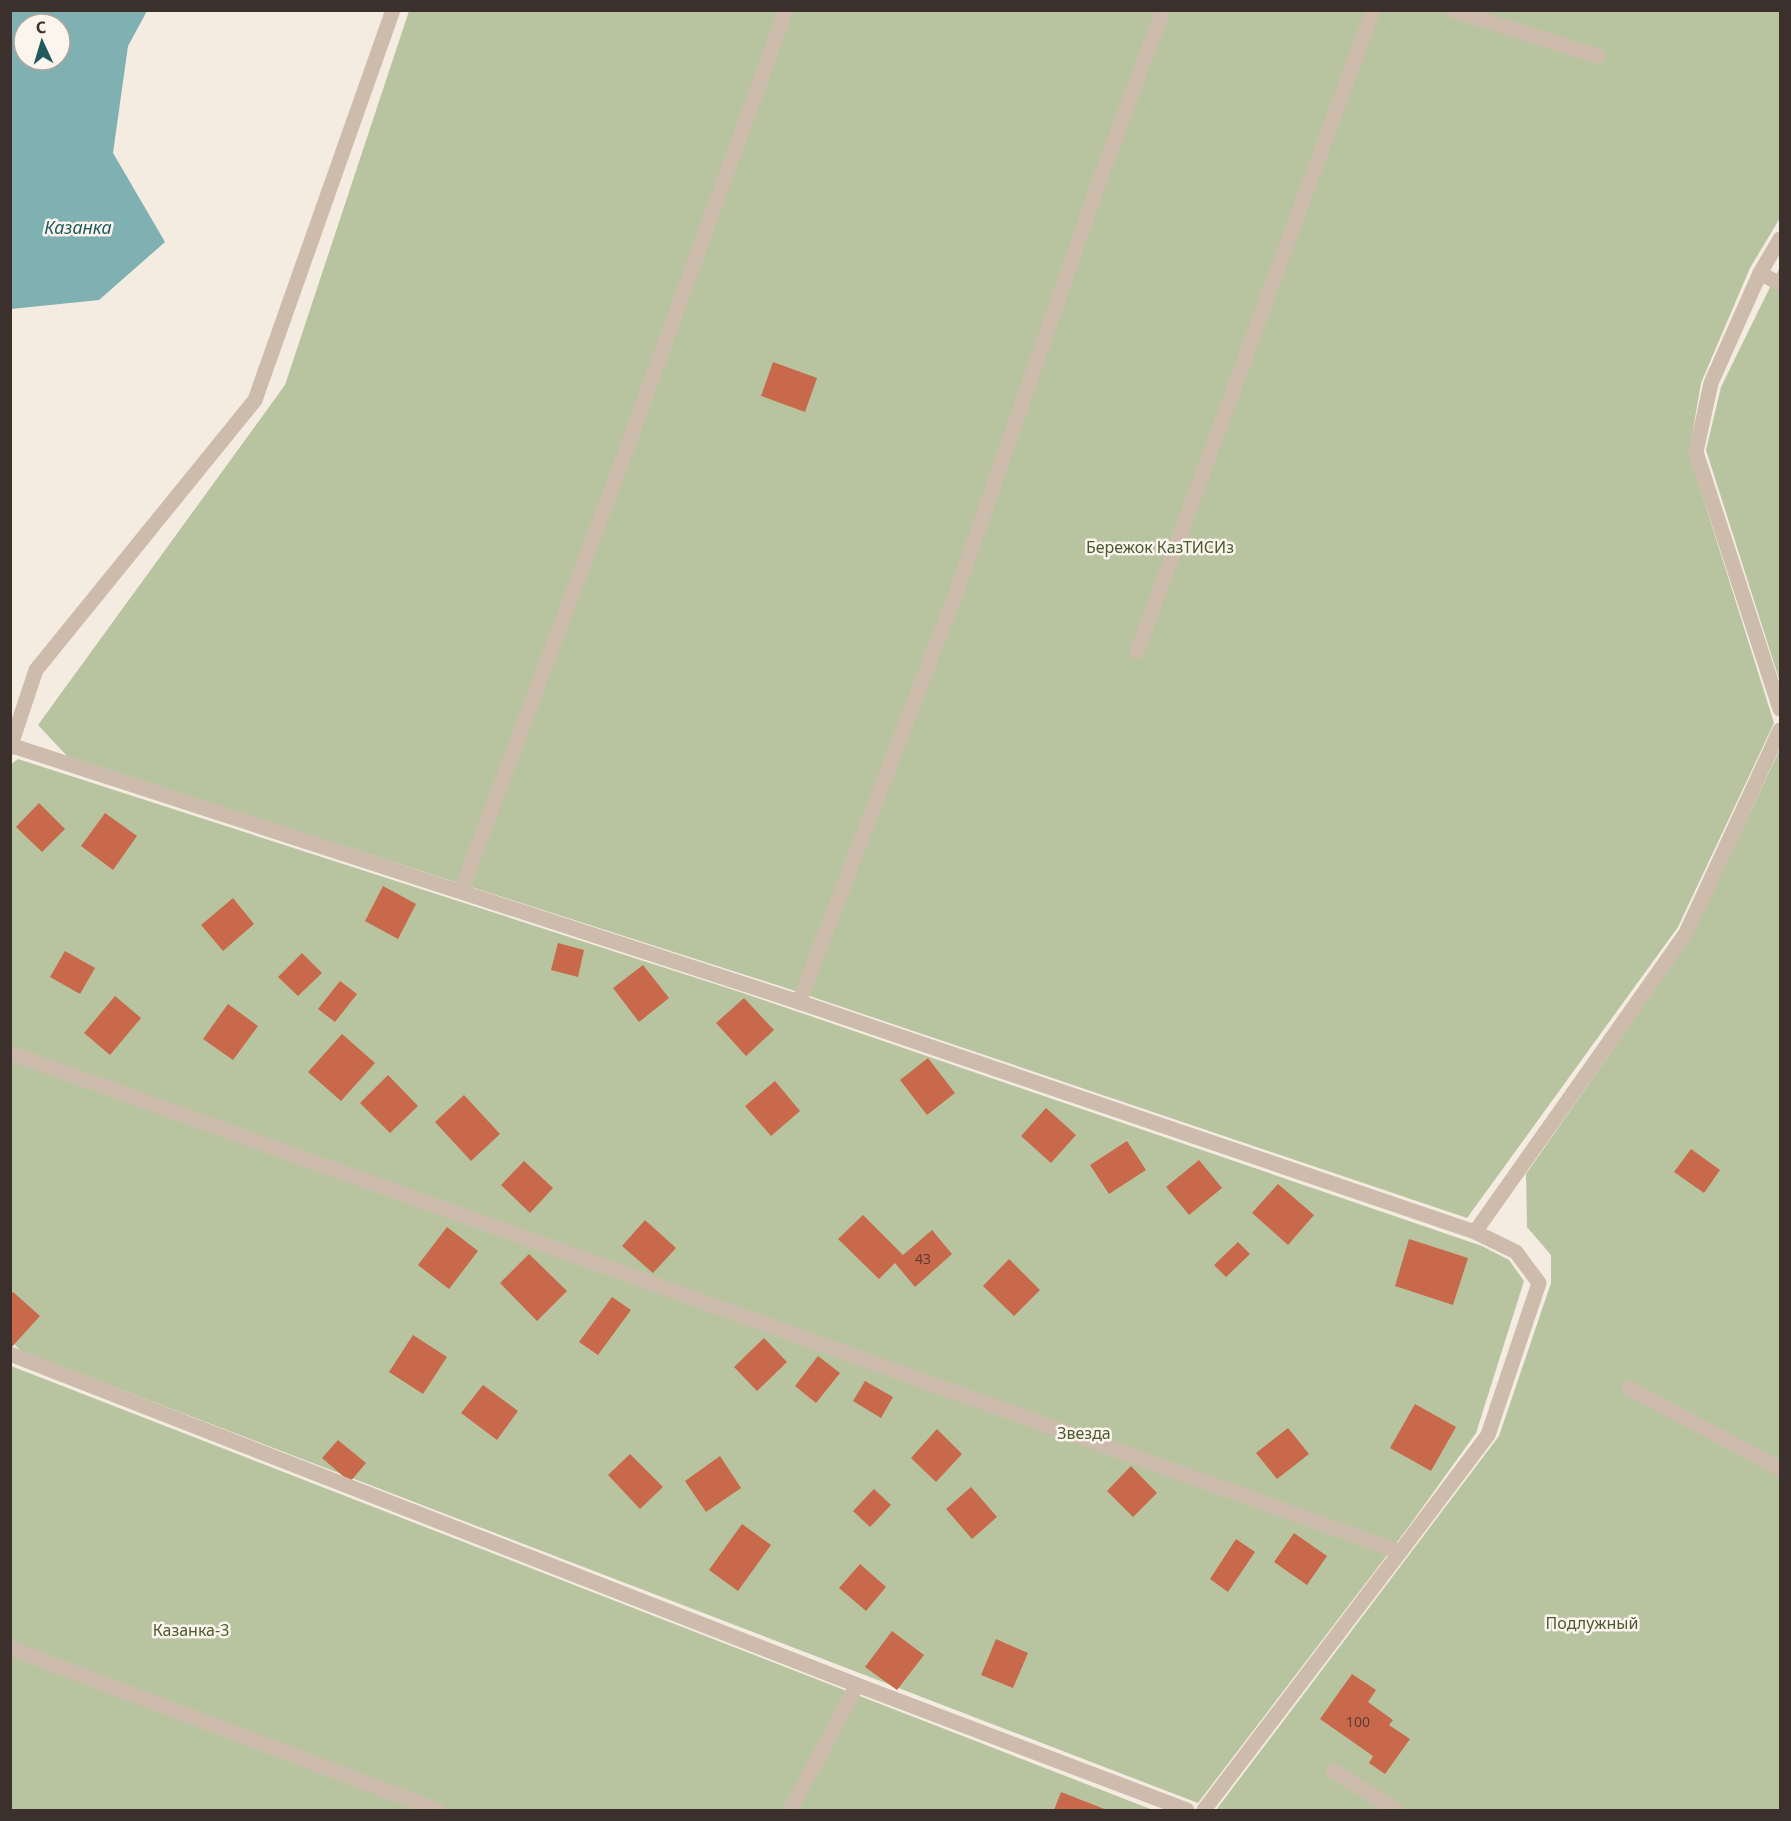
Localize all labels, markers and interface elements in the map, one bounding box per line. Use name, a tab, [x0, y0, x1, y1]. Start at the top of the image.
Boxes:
north arrow	[12, 12, 72, 72]
text: С	[35, 16, 47, 38]
water label: Казанка	[44, 215, 112, 239]
park label: Бережок КазТИСИз	[1086, 536, 1234, 558]
house number: 43	[915, 1249, 931, 1268]
park label: Звезда	[1057, 1422, 1111, 1444]
park label: Подлужный	[1546, 1612, 1638, 1634]
park label: Казанка-3	[153, 1619, 229, 1641]
house number: 100	[1346, 1712, 1370, 1731]

